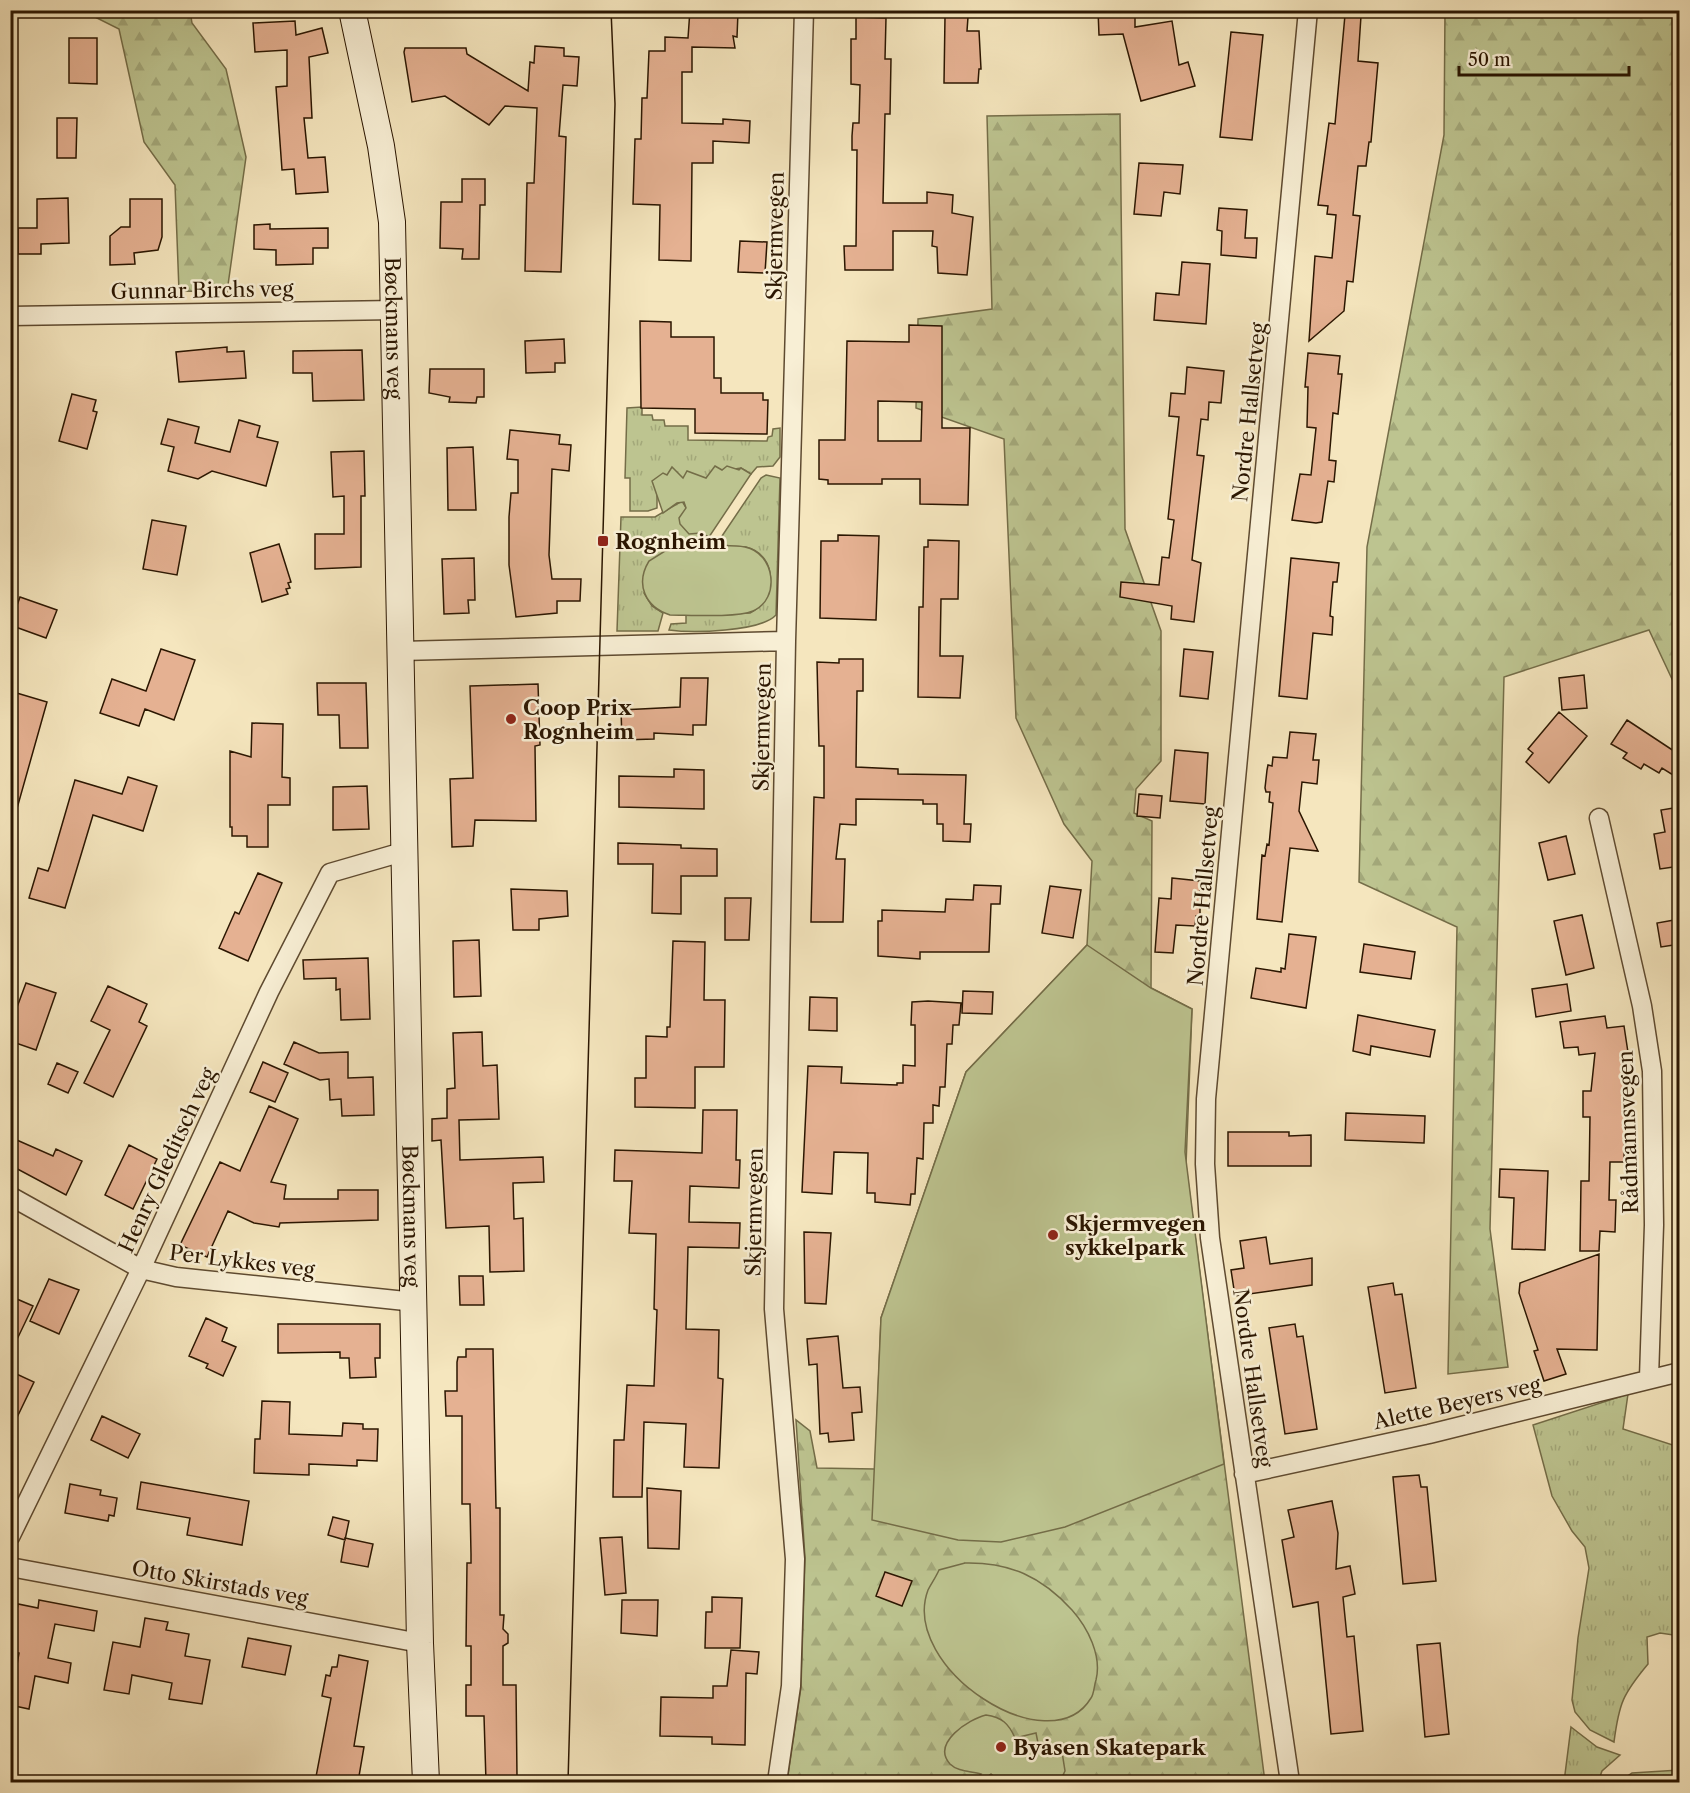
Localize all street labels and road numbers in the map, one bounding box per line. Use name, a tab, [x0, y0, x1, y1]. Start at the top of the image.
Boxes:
street label: Skjermvegen	[761, 171, 789, 301]
street label: Bøckmans veg	[380, 257, 408, 401]
street label: Gunnar Birchs veg	[110, 276, 294, 304]
street label: Nordre Hallsetveg	[1227, 320, 1271, 503]
street label: Skjermvegen	[748, 662, 776, 792]
street label: Nordre Hallsetveg	[1183, 804, 1223, 987]
street label: Rådmannsvegen	[1613, 1050, 1643, 1214]
street label: Henry Gleditsch veg	[113, 1063, 221, 1257]
street label: Bøckmans veg	[398, 1144, 426, 1288]
street label: Skjermvegen	[740, 1147, 768, 1277]
street label: Per Lykkes veg	[168, 1240, 317, 1282]
street label: Nordre Hallsetveg	[1228, 1287, 1278, 1470]
street label: Alette Beyers veg	[1370, 1371, 1544, 1435]
street label: Otto Skirstads veg	[130, 1555, 311, 1611]

